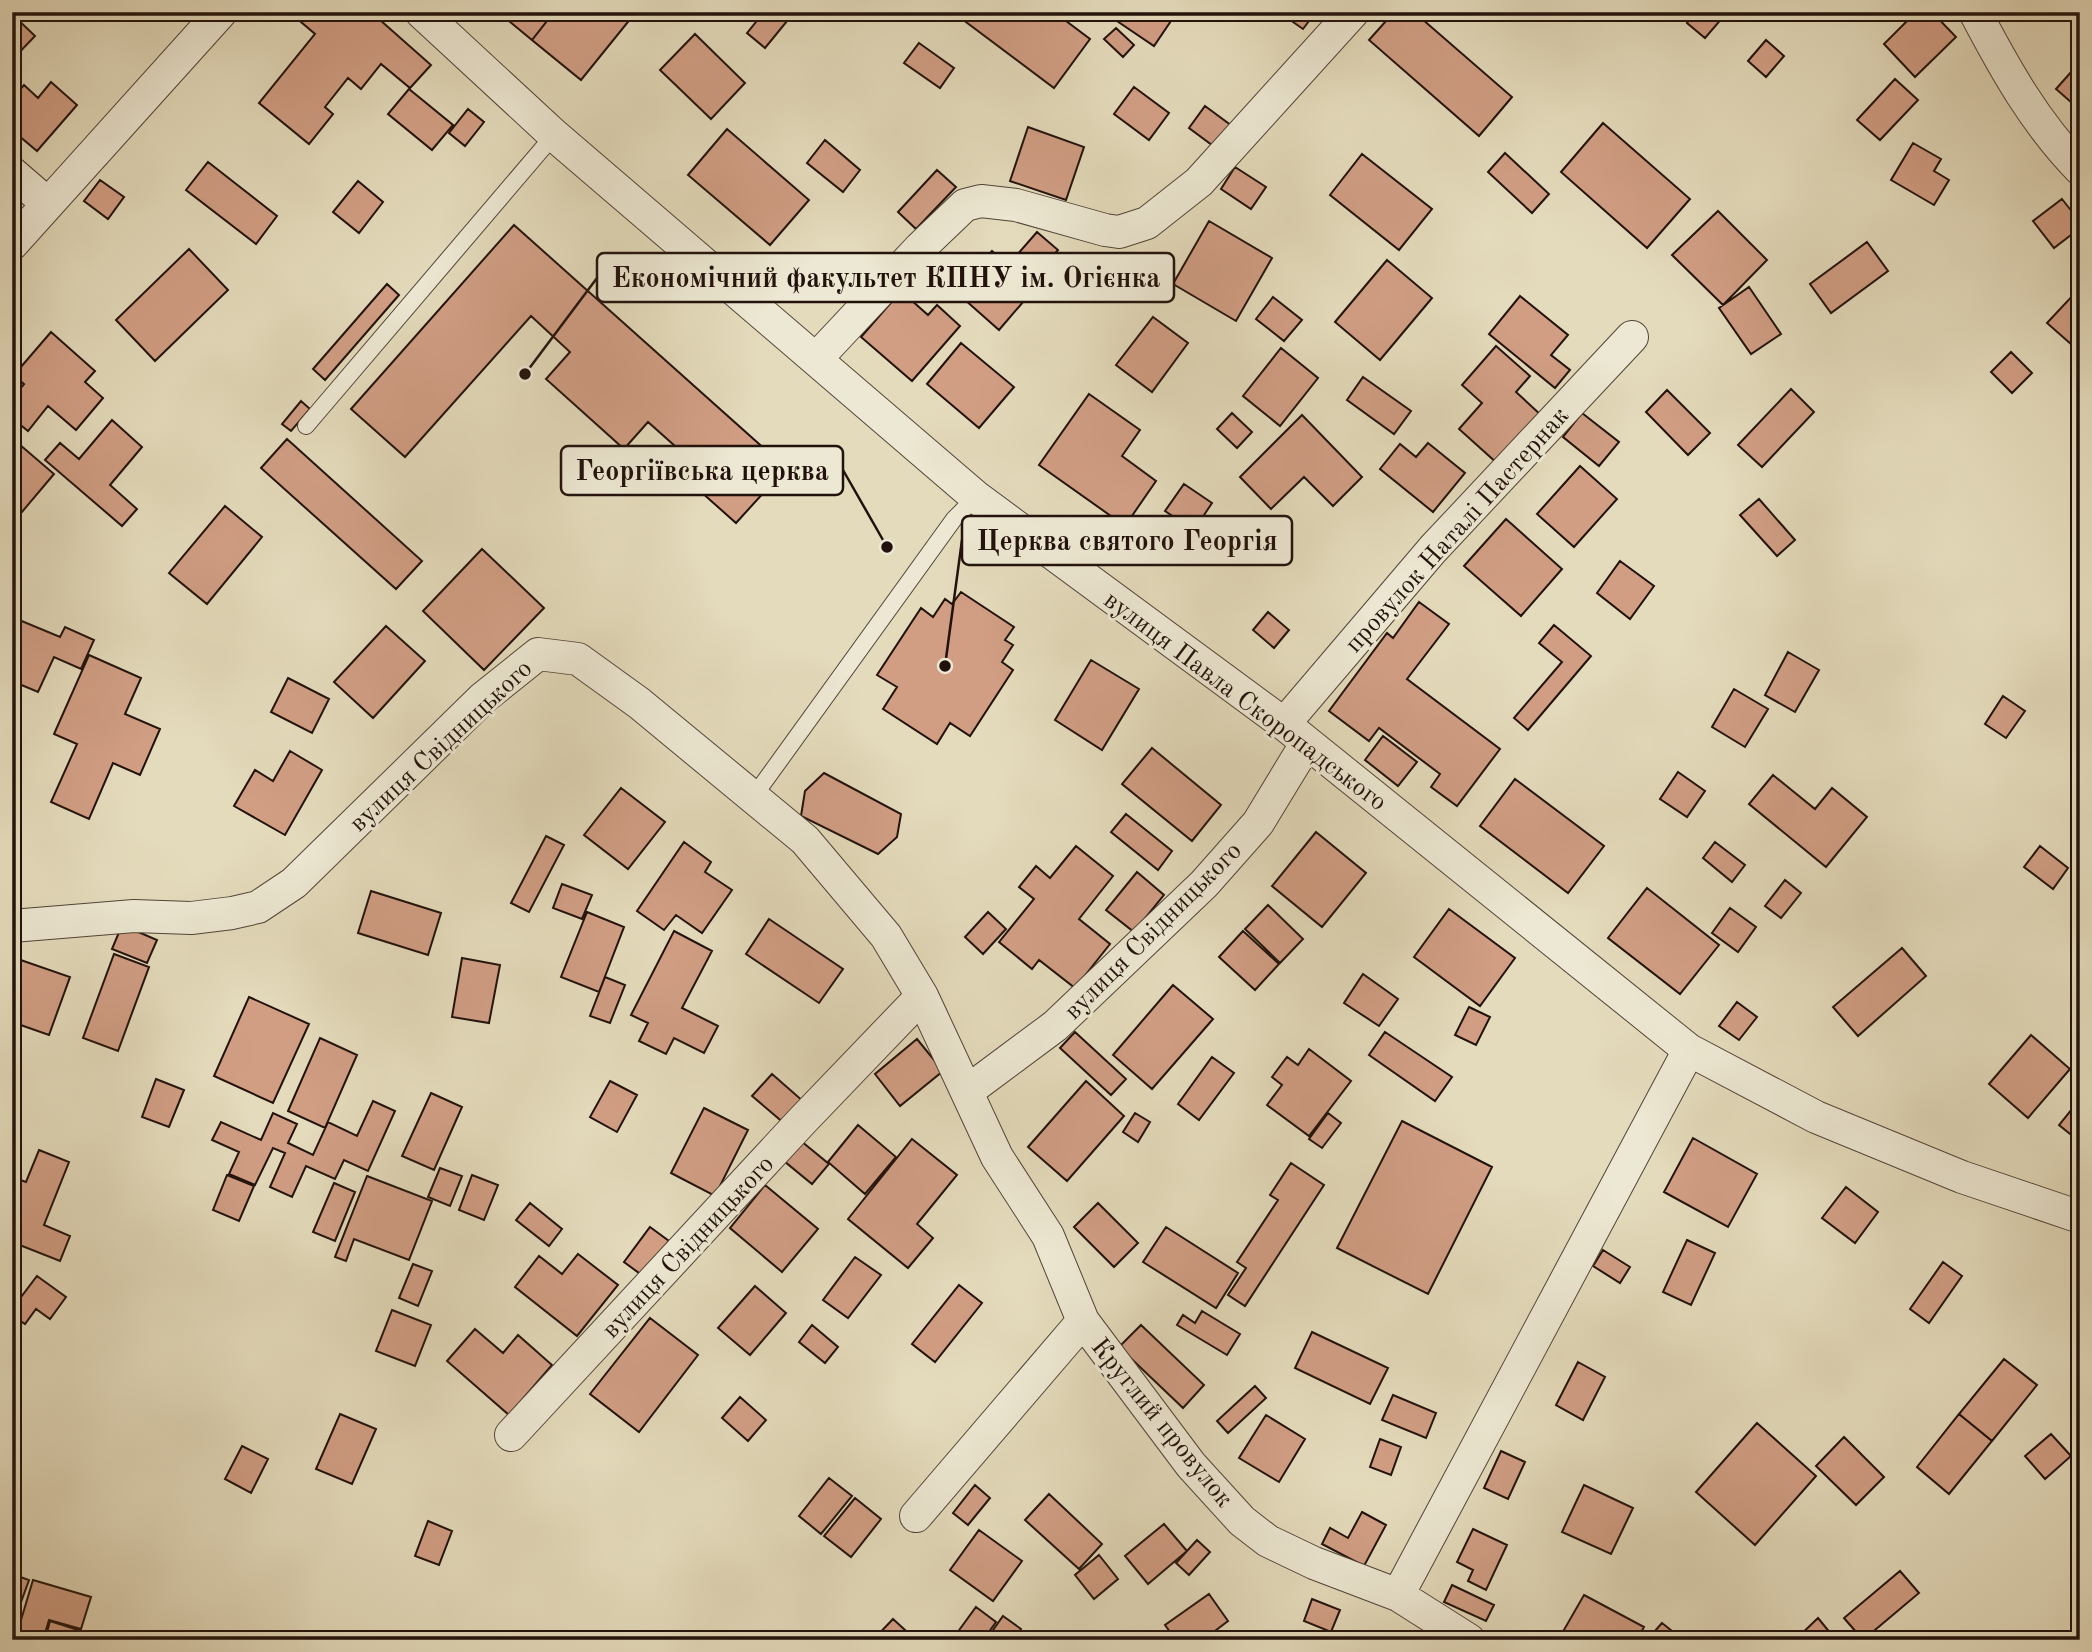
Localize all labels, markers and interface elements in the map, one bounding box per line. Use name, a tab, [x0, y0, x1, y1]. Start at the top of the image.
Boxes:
callout: Економічний факультет КПНУ ім. Огієнка	[597, 253, 1174, 302]
text: Економічний факультет КПНУ ім. Огієнка	[611, 265, 1161, 294]
street label: провулок Наталі Пастернак	[1341, 403, 1574, 658]
callout: Георгіївська церква	[561, 446, 843, 495]
text: Георгіївська церква	[575, 458, 829, 487]
callout: Церква святого Георгія	[962, 516, 1292, 565]
text: Церква святого Георгія	[976, 528, 1278, 557]
street label: вулиця Павла Скоропадського	[1099, 587, 1391, 816]
street label: вулиця Свідницького	[345, 656, 538, 837]
street label: вулиця Свідницького	[1060, 838, 1247, 1025]
street label: вулиця Свідницького	[598, 1151, 779, 1344]
street label: Круглий провулок	[1086, 1334, 1237, 1513]

